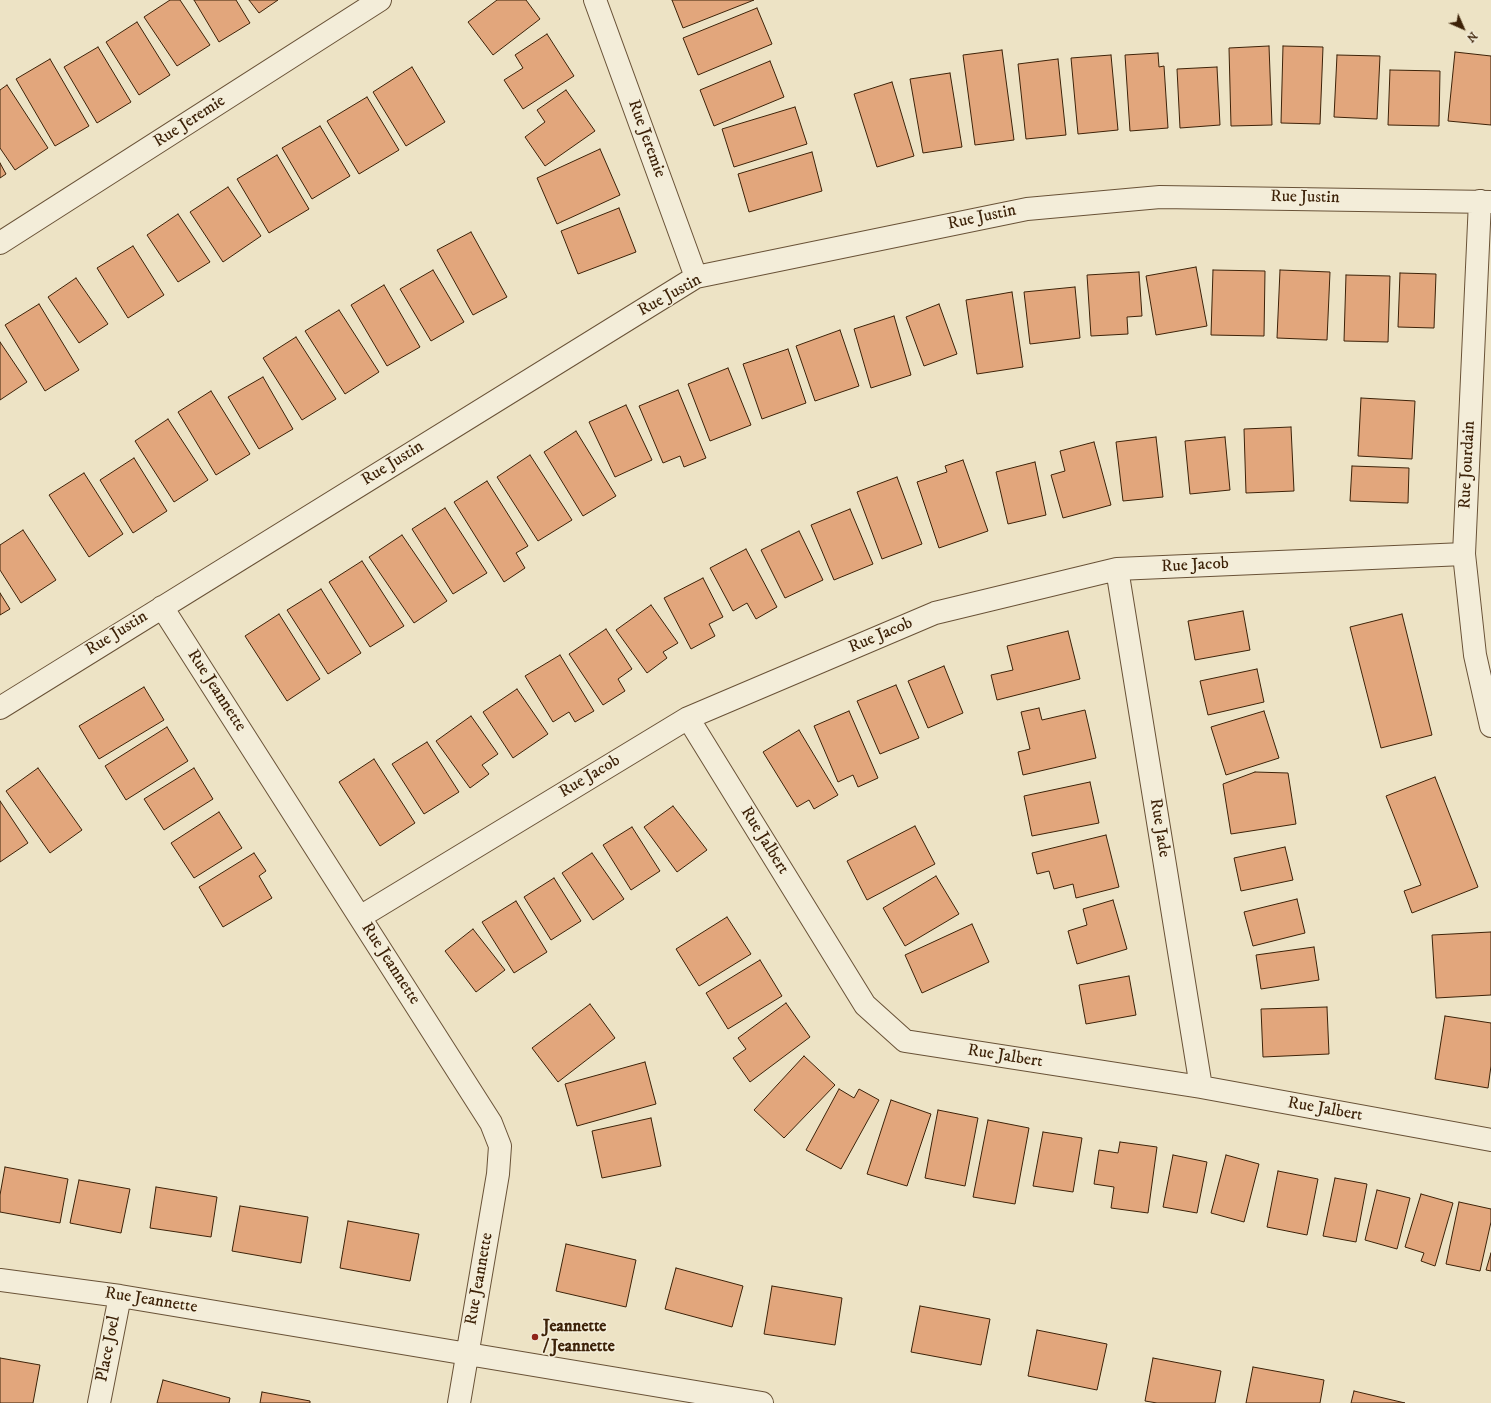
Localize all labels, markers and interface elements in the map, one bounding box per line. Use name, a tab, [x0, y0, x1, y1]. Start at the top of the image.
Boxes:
north arrow	[1443, 8, 1483, 48]
text: N	[1463, 28, 1480, 45]
street label: Rue Jeremie	[150, 91, 230, 153]
street label: Rue Jeremie	[623, 97, 669, 181]
street label: Rue Justin	[1270, 187, 1340, 209]
street label: Rue Justin	[946, 201, 1018, 235]
street label: Rue Justin	[635, 270, 705, 322]
street label: Rue Jourdain	[1456, 420, 1480, 510]
street label: Rue Justin	[358, 437, 428, 491]
street label: Rue Jacob	[1161, 554, 1229, 578]
street label: Rue Justin	[82, 607, 152, 661]
street label: Rue Jacob	[846, 613, 916, 659]
street label: Rue Jeannette	[182, 646, 250, 736]
street label: Rue Jacob	[556, 751, 624, 803]
street label: Rue Jade	[1144, 797, 1174, 859]
street label: Rue Jalbert	[735, 803, 793, 879]
street label: Rue Jeannette	[356, 919, 424, 1009]
street label: Rue Jalbert	[966, 1041, 1044, 1073]
street label: Rue Jalbert	[1286, 1093, 1364, 1127]
street label: Rue Jeannette	[462, 1231, 498, 1327]
street label: Rue Jeannette	[103, 1284, 199, 1318]
street label: Place Joel	[93, 1314, 125, 1384]
place label: Jeannette / Jeannette	[543, 1317, 615, 1357]
marker: Jeannette / Jeannette	[530, 1332, 540, 1342]

